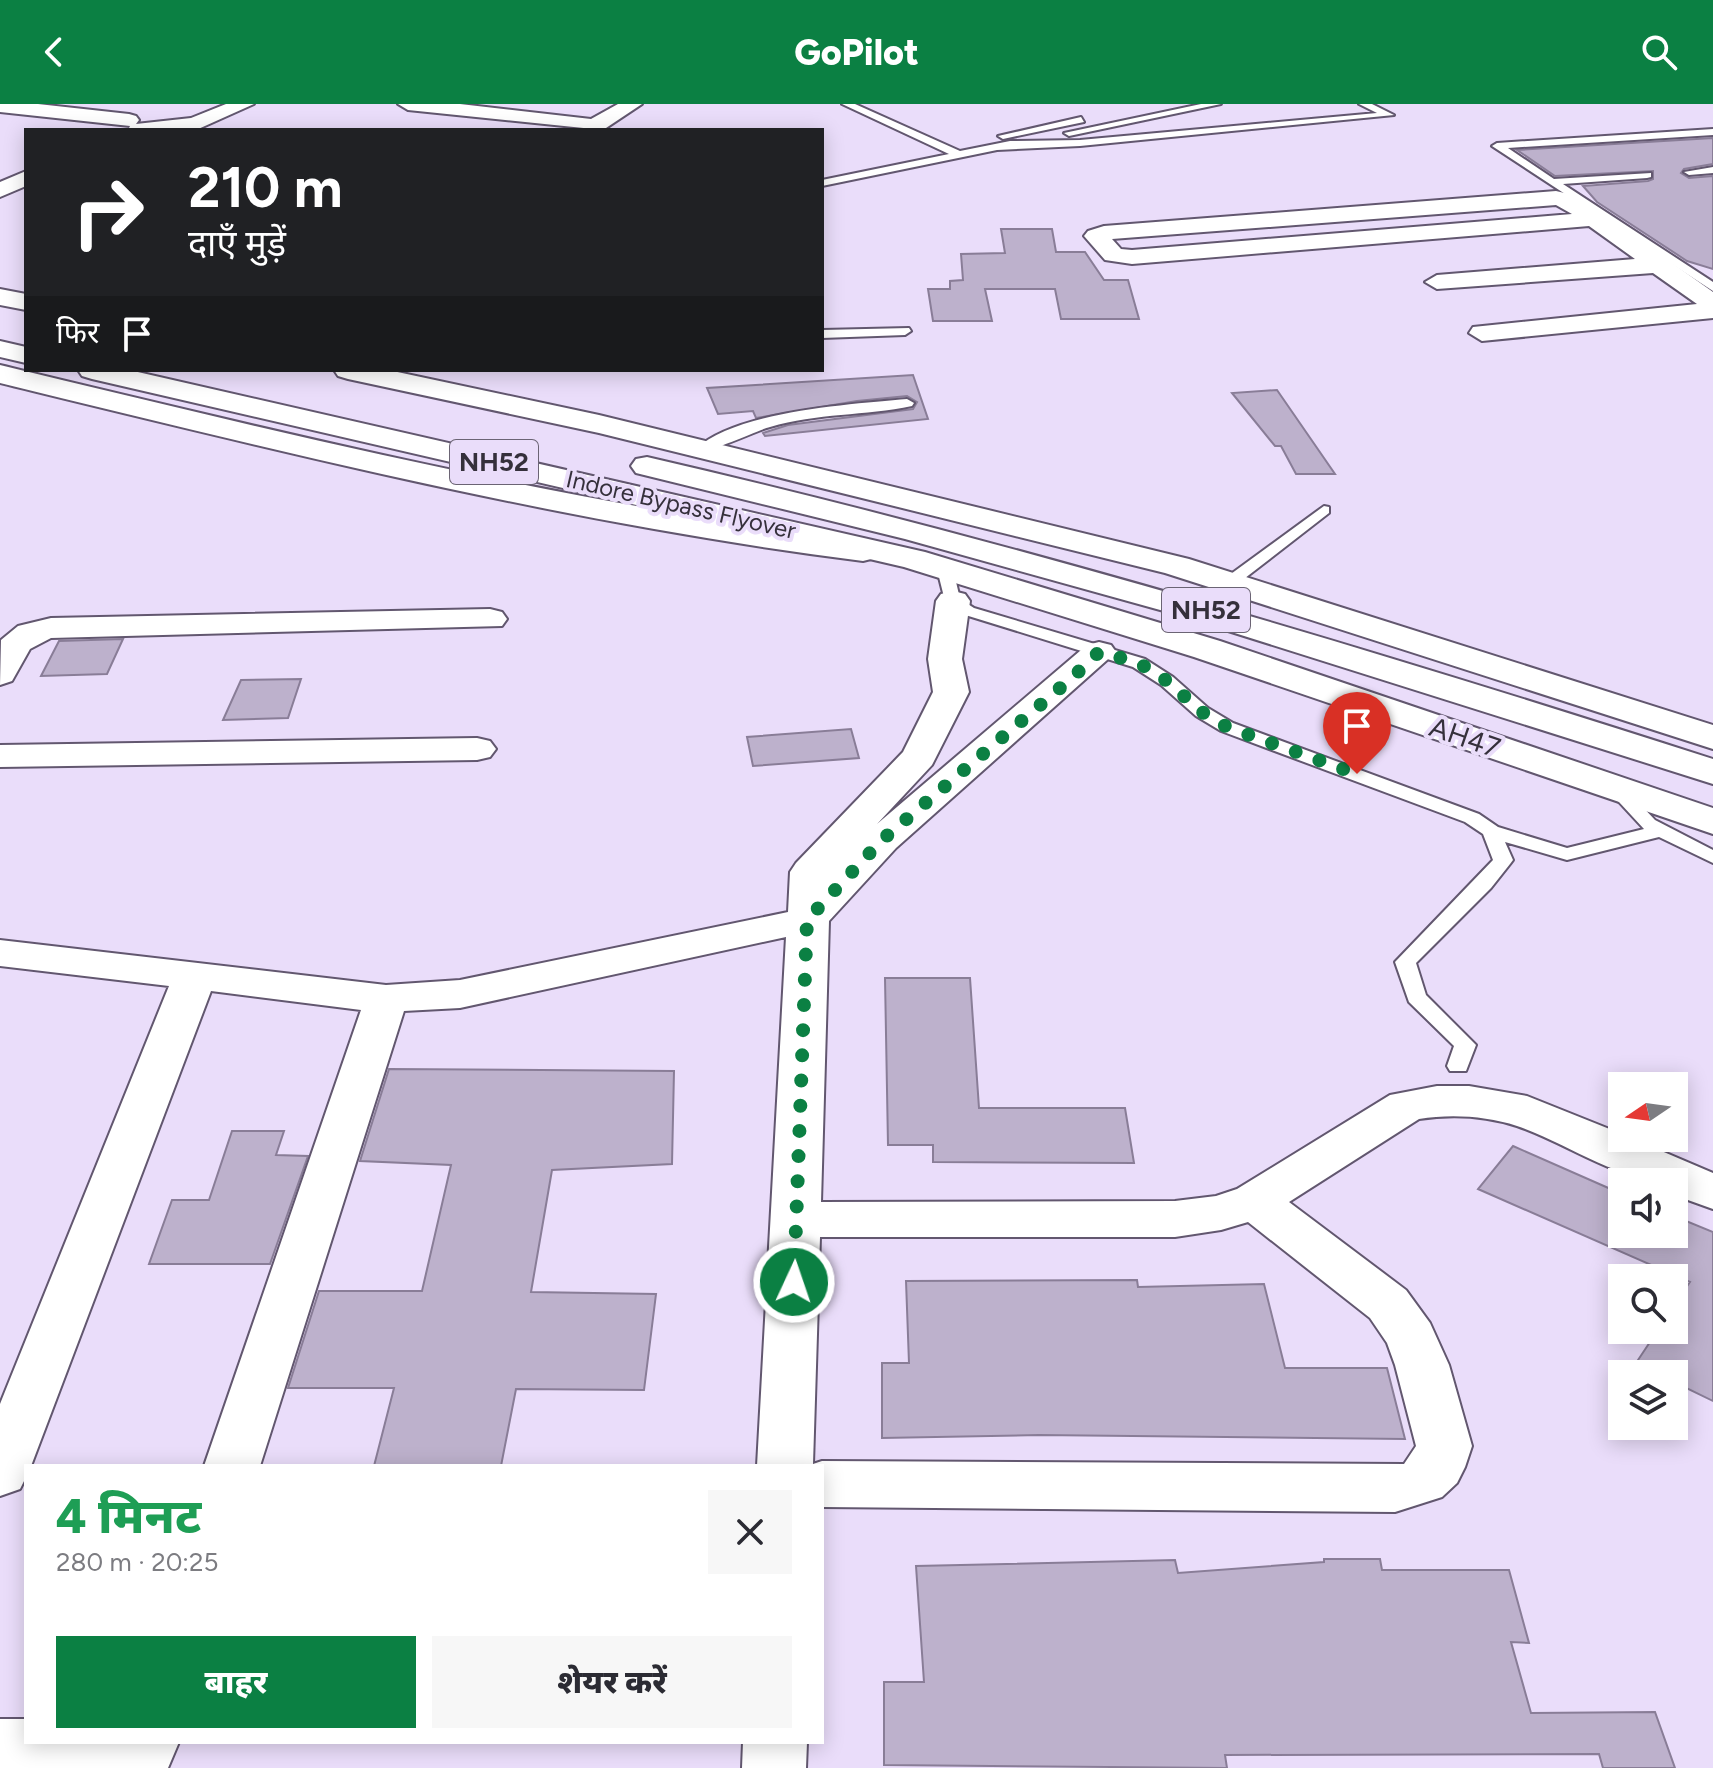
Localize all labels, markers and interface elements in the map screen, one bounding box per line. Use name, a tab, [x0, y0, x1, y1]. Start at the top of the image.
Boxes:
icon: back	[32, 30, 76, 74]
icon: search	[1637, 30, 1681, 74]
text: GoPilot	[794, 31, 919, 74]
text: 210 m	[188, 154, 343, 221]
icon: right	[56, 160, 160, 264]
text: दाएँ मुड़ें	[188, 222, 286, 265]
icon: arrive	[115, 312, 159, 356]
text: फिर	[56, 314, 99, 351]
road number: NH52	[450, 440, 538, 484]
street label: Indore Bypass Flyover	[564, 464, 799, 545]
road number: NH52	[1162, 588, 1250, 632]
pin	[1323, 692, 1391, 774]
icon: arrive	[1335, 704, 1379, 748]
street label: AH47	[1425, 709, 1505, 765]
north arrow	[1608, 1072, 1688, 1152]
map controls	[1608, 1072, 1688, 1440]
button: sound	[1608, 1168, 1688, 1248]
position arrow	[752, 1240, 836, 1324]
button: search	[1608, 1264, 1688, 1344]
button: layers	[1608, 1360, 1688, 1440]
text: 4 मिनट	[56, 1487, 201, 1545]
button: close	[708, 1490, 792, 1574]
text: 280 m · 20:25	[56, 1546, 218, 1578]
button: बाहर	[56, 1636, 416, 1728]
button: शेयर करें	[432, 1636, 792, 1728]

